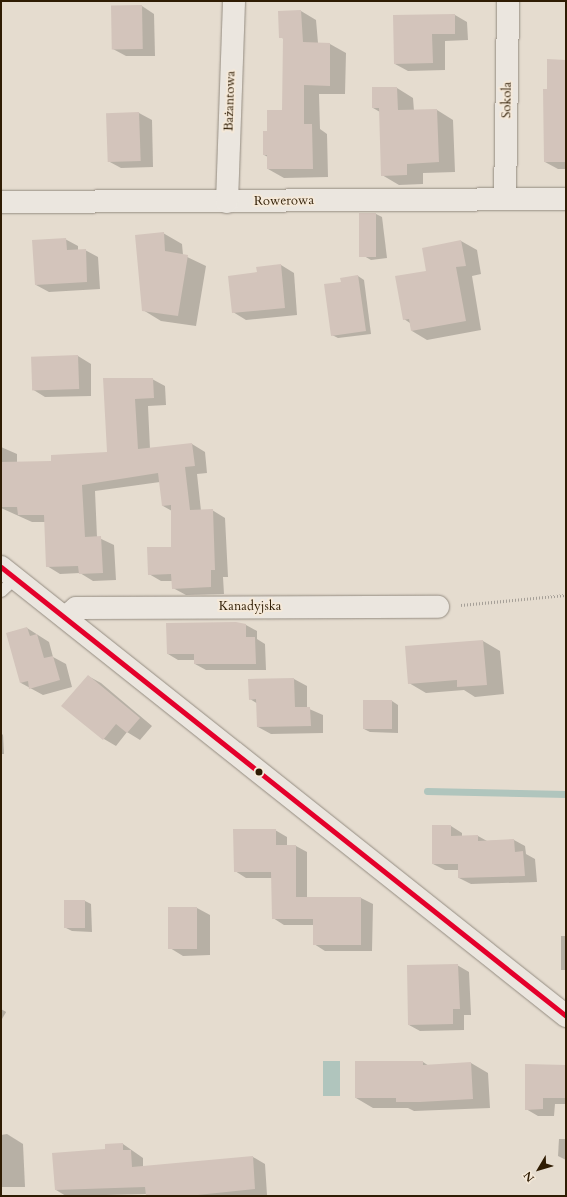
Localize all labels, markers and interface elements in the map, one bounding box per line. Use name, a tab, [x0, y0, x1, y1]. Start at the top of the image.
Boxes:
street label: Bażantowa	[221, 71, 239, 131]
street label: Sokola	[499, 82, 515, 118]
street label: Rowerowa	[254, 193, 314, 209]
street label: Kanadyjska	[219, 598, 281, 614]
unlabelled marker	[254, 767, 264, 777]
north arrow	[519, 1149, 559, 1189]
text: N	[520, 1168, 538, 1185]

